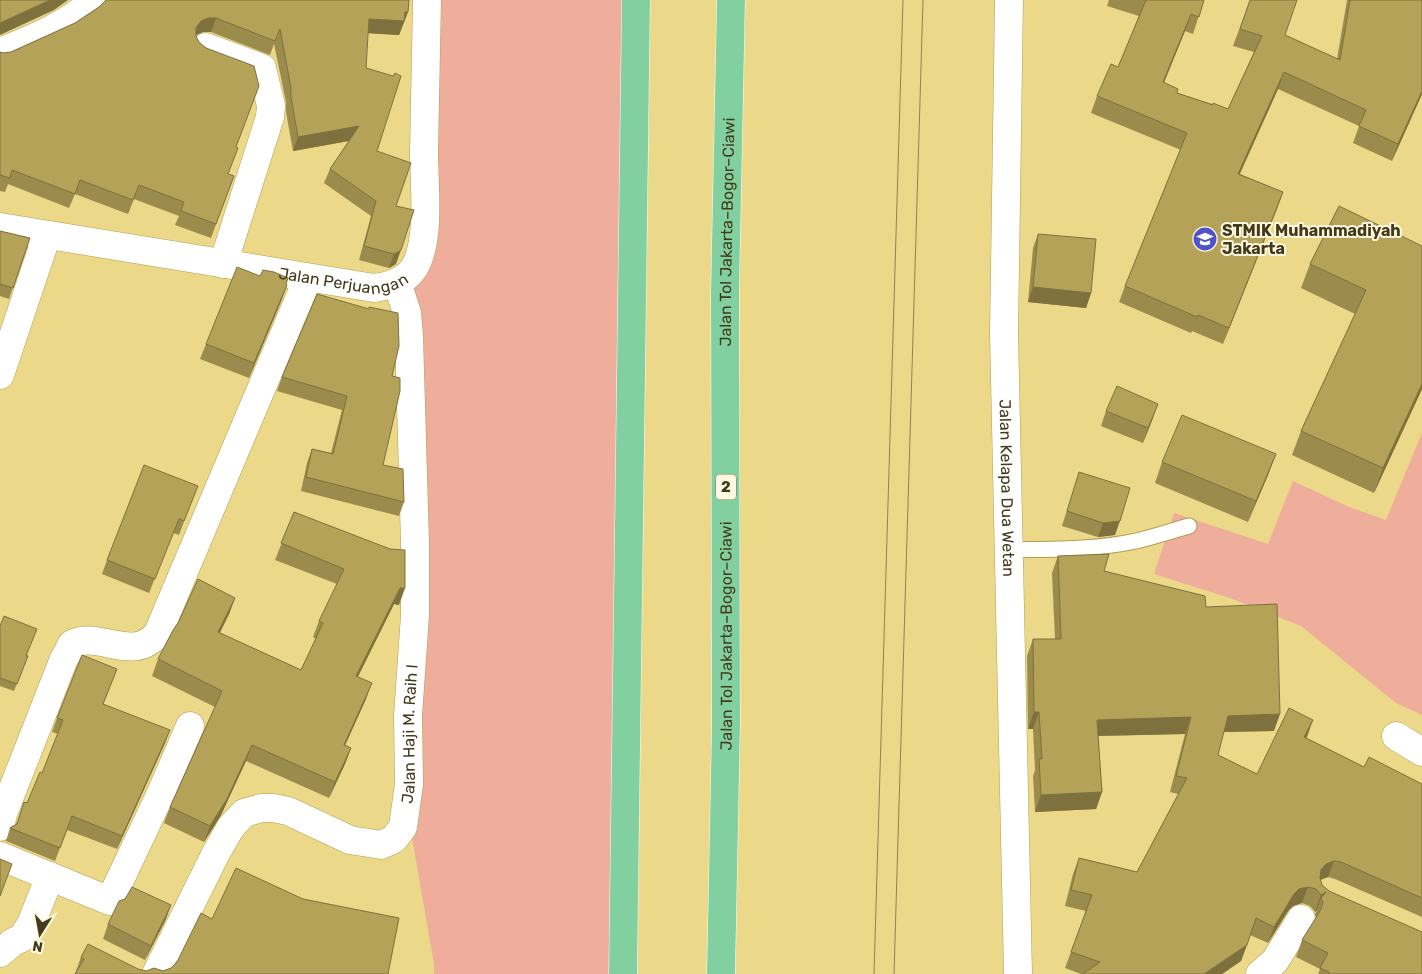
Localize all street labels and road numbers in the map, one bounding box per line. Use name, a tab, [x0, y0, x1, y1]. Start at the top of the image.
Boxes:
street label: Jalan Tol Jakarta–Bogor–Ciawi	[716, 117, 739, 347]
street label: Jalan Perjuangan	[277, 264, 412, 298]
street label: Jalan Kelapa Dua Wetan	[995, 399, 1018, 577]
road number: 2	[716, 474, 736, 500]
street label: Jalan Tol Jakarta–Bogor–Ciawi	[716, 521, 736, 751]
street label: Jalan Haji M. Raih I	[397, 664, 422, 805]

